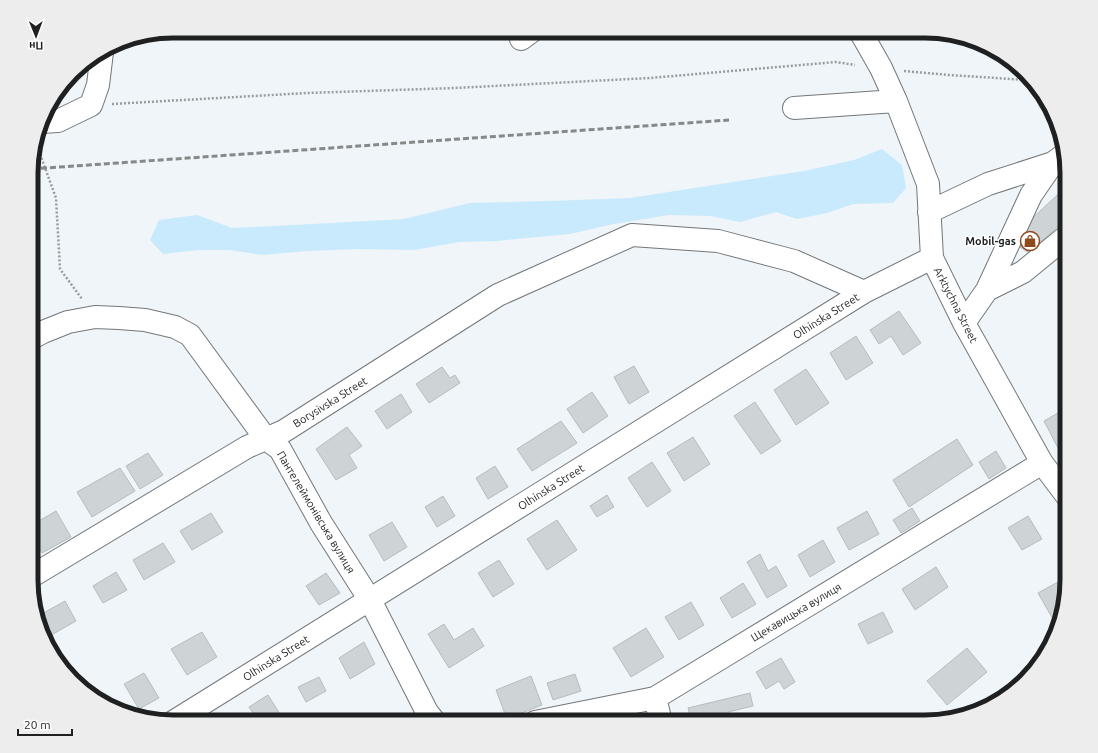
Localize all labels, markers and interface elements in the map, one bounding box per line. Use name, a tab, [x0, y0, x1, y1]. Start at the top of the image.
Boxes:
north arrow	[16, 16, 56, 56]
text: Пн	[29, 40, 43, 52]
shop icon: Mobil-gas	[1019, 230, 1041, 252]
place label: Mobil-gas	[965, 235, 1016, 247]
street label: Arktychna Street	[932, 265, 981, 345]
street label: Olhinska Street	[791, 290, 862, 341]
street label: Borysivska Street	[291, 374, 370, 430]
street label: Пантелеймонівська вулиця	[275, 449, 357, 575]
street label: Olhinska Street	[516, 461, 587, 512]
street label: Щекавицька вулиця	[749, 580, 843, 644]
street label: Olhinska Street	[241, 632, 312, 683]
scale bar	[18, 711, 72, 737]
text: 20 m	[24, 718, 51, 731]

